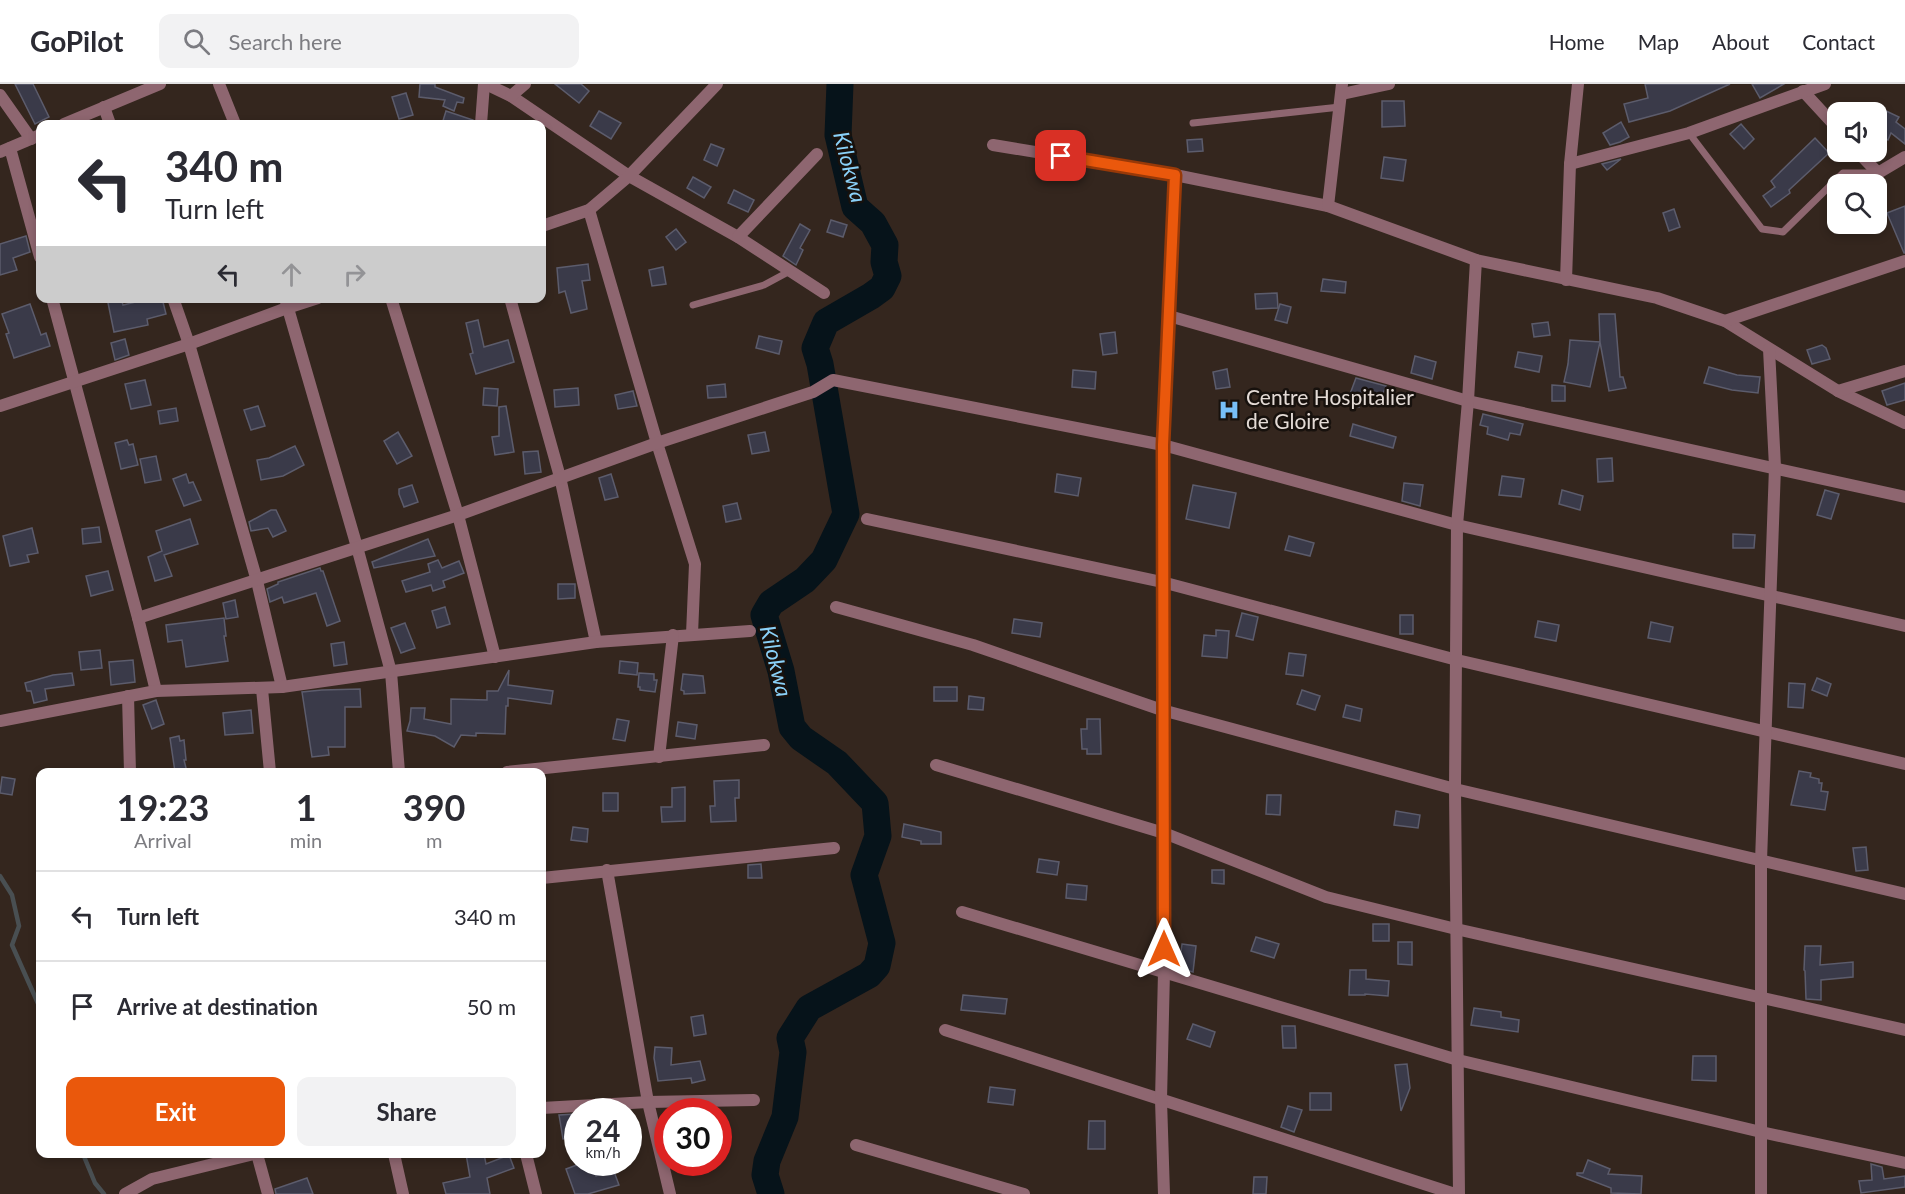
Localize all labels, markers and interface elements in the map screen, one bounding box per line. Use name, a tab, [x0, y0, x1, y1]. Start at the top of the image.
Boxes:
search box	[159, 14, 579, 68]
text: GoPilot	[30, 24, 123, 58]
icon: search	[180, 25, 213, 58]
text: Search here	[228, 28, 342, 55]
text: Home	[1549, 29, 1605, 54]
text: Map	[1638, 29, 1679, 54]
text: About	[1712, 29, 1769, 54]
text: Contact	[1802, 29, 1875, 54]
map controls	[1827, 102, 1887, 234]
button: sound	[1827, 102, 1887, 162]
water label: Kilokwa	[828, 128, 873, 205]
pin	[1035, 130, 1086, 181]
icon: arrive	[1044, 139, 1077, 172]
text: 340 m	[165, 141, 283, 191]
icon: left	[66, 144, 144, 222]
button: search	[1827, 174, 1887, 234]
text: Turn left	[165, 192, 264, 225]
icon: left	[212, 258, 245, 291]
icon: ahead	[275, 258, 308, 291]
icon: right	[338, 258, 371, 291]
place label: Centre Hospitalier de Gloire	[1246, 384, 1414, 433]
hospital icon: Centre Hospitalier de Gloire	[1217, 398, 1241, 422]
water label: Kilokwa	[755, 623, 798, 699]
text: 19:23	[117, 785, 209, 829]
text: 1	[296, 785, 317, 829]
text: 390	[403, 785, 465, 829]
text: Arrival	[134, 828, 192, 852]
text: min	[290, 828, 322, 852]
text: m	[426, 828, 442, 852]
icon: left	[66, 900, 99, 933]
text: Turn left	[117, 903, 199, 930]
text: 340 m	[454, 903, 516, 930]
position arrow	[1132, 917, 1196, 981]
icon: arrive	[66, 990, 99, 1023]
text: Arrive at destination	[117, 993, 318, 1020]
text: 50 m	[467, 993, 516, 1020]
button: Exit	[66, 1077, 285, 1146]
button: Share	[297, 1077, 516, 1146]
speed limit sign: 30	[654, 1098, 732, 1176]
text: 24	[586, 1112, 620, 1148]
text: km/h	[585, 1143, 621, 1161]

